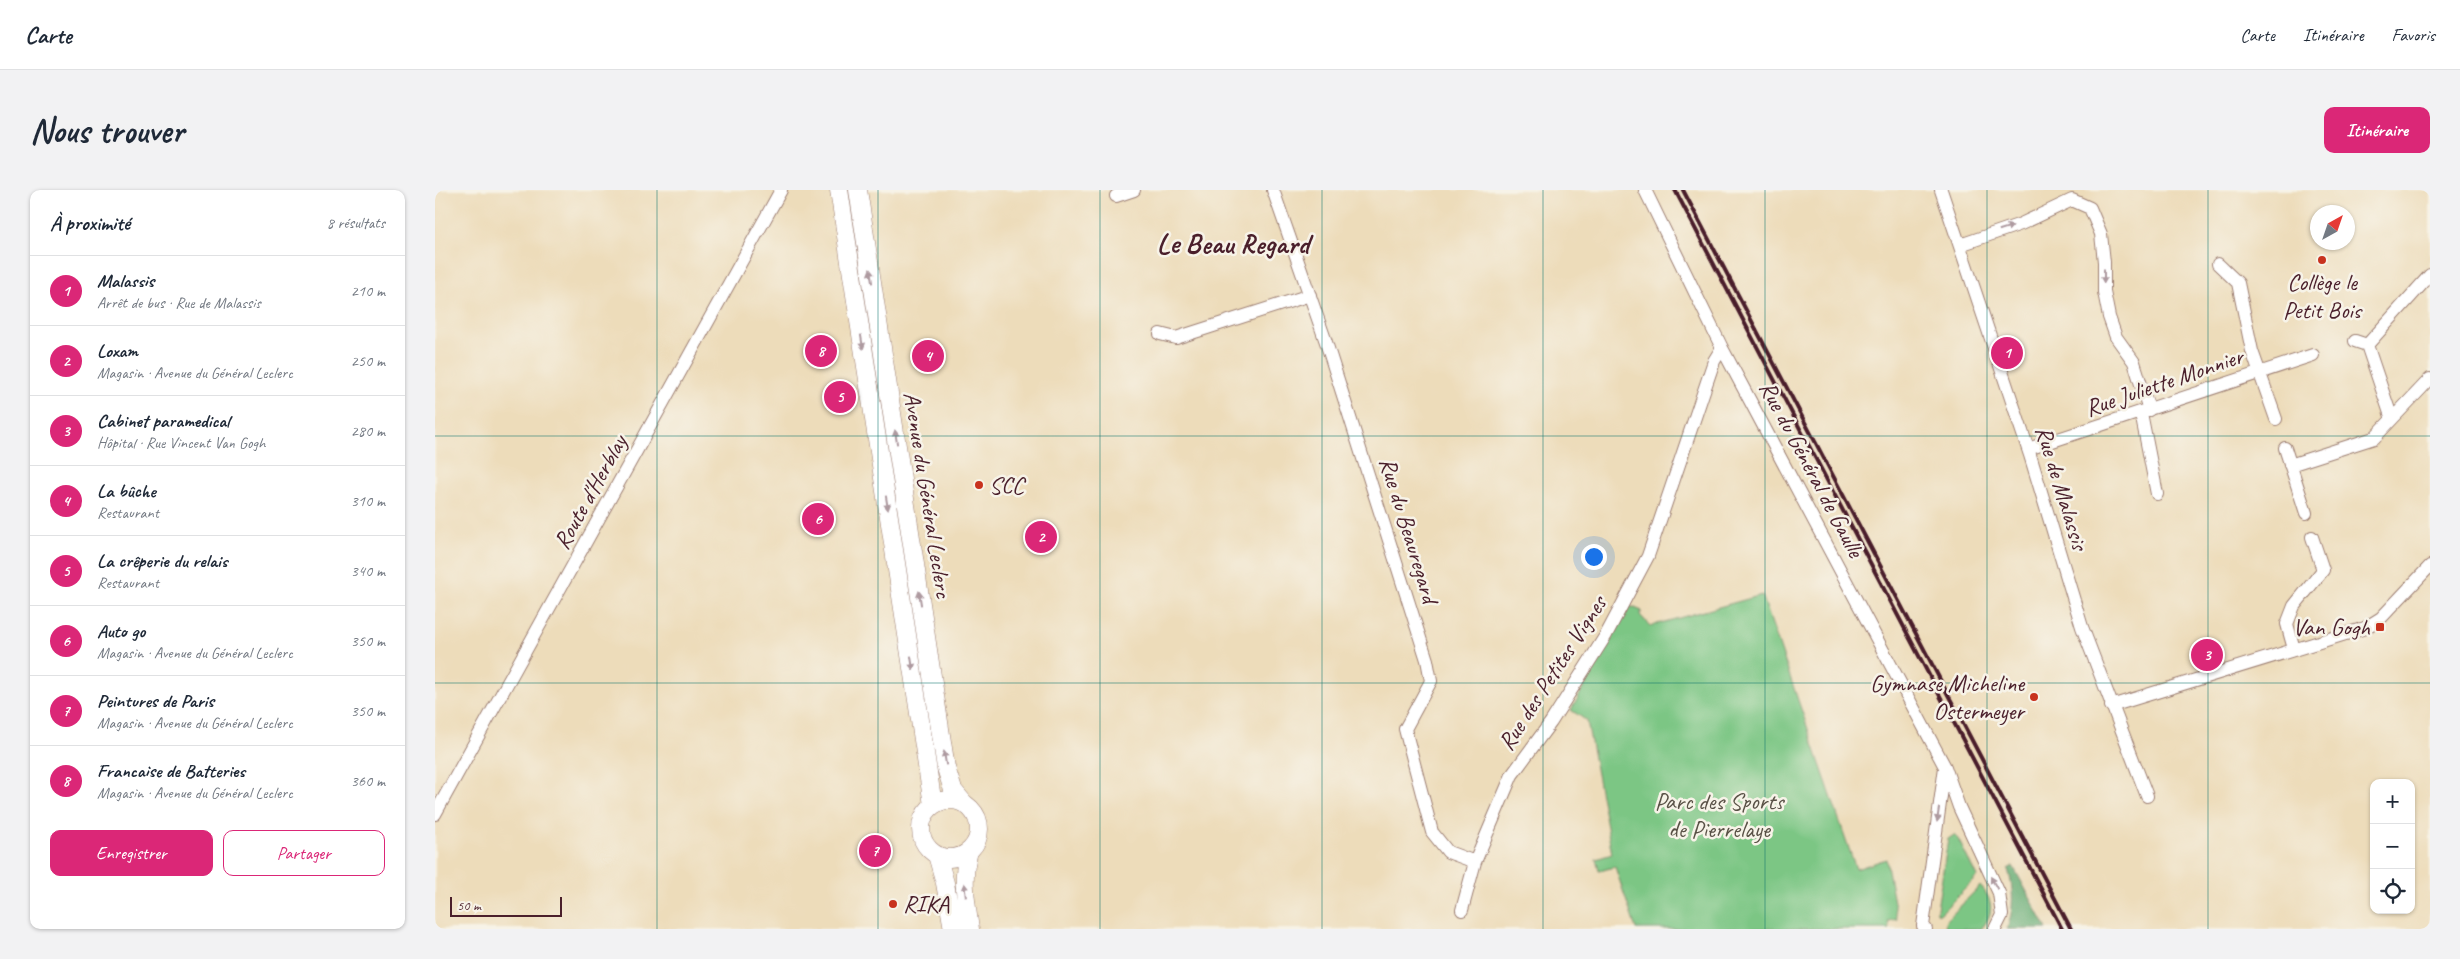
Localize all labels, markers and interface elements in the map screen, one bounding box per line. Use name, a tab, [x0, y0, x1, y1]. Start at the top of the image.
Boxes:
text: Carte	[25, 20, 72, 50]
text: Carte	[2240, 24, 2275, 46]
text: Itinéraire	[2303, 24, 2364, 46]
text: Favoris	[2392, 24, 2435, 46]
button: Itinéraire	[2324, 107, 2430, 153]
text: Nous trouver	[30, 108, 184, 153]
north arrow	[2310, 205, 2355, 250]
text: À proximité	[50, 210, 130, 236]
text: 8 résultats	[326, 213, 385, 233]
one-way arrow	[1998, 224, 2013, 232]
district label: Le Beau Regard	[1157, 225, 1315, 262]
marker: Collège le Petit Bois	[2316, 254, 2328, 266]
place label: Collège le Petit Bois	[2283, 267, 2363, 325]
one-way arrow	[867, 268, 875, 284]
one-way arrow	[2100, 268, 2108, 284]
text: Malassis	[97, 269, 154, 293]
text: 1	[62, 281, 70, 301]
text: 210 m	[351, 281, 385, 301]
text: Arrêt de bus · Rue de Malassis	[97, 293, 261, 313]
pin: 8	[805, 332, 837, 370]
one-way arrow	[859, 334, 867, 350]
pin: 1	[1991, 334, 2023, 372]
pin: 4	[912, 337, 944, 375]
text: Loxam	[97, 339, 138, 363]
street label: Rue Juliette Monnier	[2081, 340, 2249, 423]
text: 2	[62, 351, 70, 371]
text: 250 m	[351, 351, 385, 371]
text: Magasin · Avenue du Général Leclerc	[97, 363, 293, 383]
street label: Rue du Général de Gaulle	[1753, 376, 1872, 564]
pin: 5	[824, 378, 856, 416]
street label: Avenue du Général Leclerc	[897, 390, 959, 601]
text: Cabinet paramedical	[97, 409, 229, 433]
text: 3	[62, 421, 70, 441]
text: 280 m	[351, 421, 385, 441]
street label: Rue de Malassis	[2029, 422, 2096, 555]
street label: Route d'Herblay	[546, 428, 635, 554]
one-way arrow	[891, 429, 899, 445]
text: Hôpital · Rue Vincent Van Gogh	[97, 433, 265, 453]
street label: Rue du Beauregard	[1373, 454, 1446, 610]
place label: SCC	[989, 470, 1026, 500]
text: La bûche	[97, 479, 156, 503]
marker: SCC	[973, 479, 985, 491]
text: 4	[62, 491, 70, 511]
text: 310 m	[351, 491, 385, 511]
one-way arrow	[883, 495, 891, 511]
pin: 6	[802, 500, 834, 538]
text: Restaurant	[97, 503, 159, 523]
pin: 2	[1025, 518, 1057, 556]
your location	[1581, 544, 1607, 570]
text: La crêperie du relais	[97, 549, 227, 573]
text: 5	[63, 561, 69, 581]
text: 340 m	[351, 561, 385, 581]
text: Restaurant	[97, 573, 159, 593]
one-way arrow	[916, 589, 924, 605]
street label: Rue des Petites Vignes	[1491, 589, 1614, 756]
place label: Van Gogh	[2293, 612, 2371, 642]
text: Auto go	[97, 619, 145, 643]
marker: Van Gogh	[2374, 621, 2386, 633]
text: 6	[62, 631, 70, 651]
text: 350 m	[351, 631, 385, 651]
pin: 3	[2191, 636, 2223, 674]
text: Magasin · Avenue du Général Leclerc	[97, 643, 293, 663]
one-way arrow	[908, 656, 916, 672]
place label: Gymnase Micheline Ostermeyer	[1870, 668, 2026, 726]
text: Peintures de Paris	[97, 689, 214, 713]
marker: Gymnase Micheline Ostermeyer	[2028, 691, 2040, 703]
text: 7	[62, 701, 70, 721]
text: 350 m	[351, 701, 385, 721]
text: Magasin · Avenue du Général Leclerc	[97, 713, 293, 733]
one-way arrow	[940, 750, 948, 766]
text: Francaise de Batteries	[97, 759, 245, 783]
text: 8	[62, 771, 70, 791]
text: 360 m	[351, 771, 385, 791]
map controls	[2370, 779, 2415, 914]
button: +	[2370, 779, 2415, 824]
text: Magasin · Avenue du Général Leclerc	[97, 783, 293, 803]
park label: Parc des Sports de Pierrelaye	[1655, 786, 1785, 844]
one-way arrow	[1934, 807, 1942, 823]
button: −	[2370, 824, 2415, 869]
button: Enregistrer	[50, 830, 213, 876]
button: Partager	[223, 830, 385, 876]
pin: 7	[859, 832, 891, 870]
button: locate	[2370, 869, 2415, 914]
one-way arrow	[1990, 876, 1998, 891]
one-way arrow	[960, 882, 968, 898]
place label: RIKA	[903, 889, 950, 919]
scale bar	[450, 894, 563, 917]
text: 50 m	[457, 897, 481, 914]
marker: RIKA	[887, 898, 899, 910]

